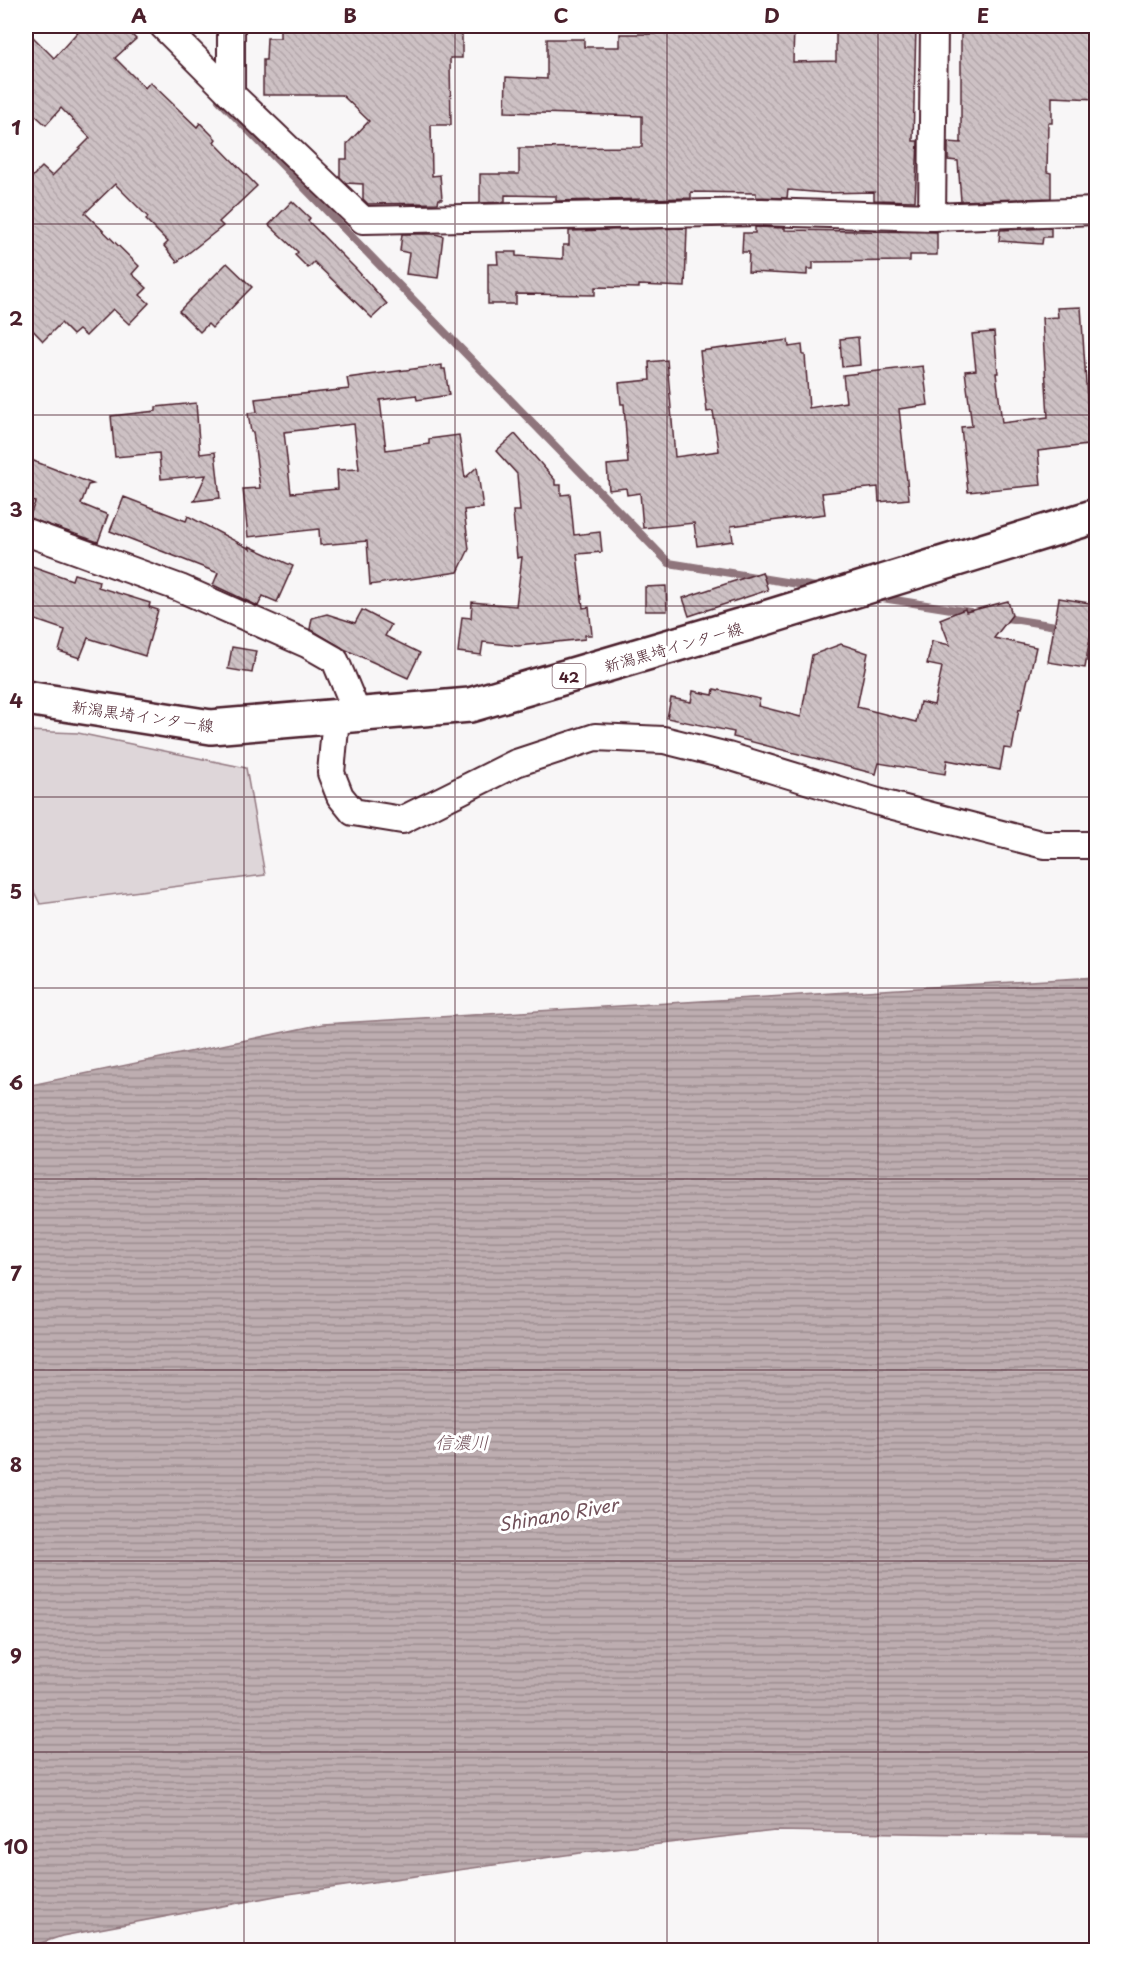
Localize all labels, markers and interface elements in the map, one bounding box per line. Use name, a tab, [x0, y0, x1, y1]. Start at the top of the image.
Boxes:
text: A	[131, 0, 147, 30]
text: B	[343, 0, 357, 30]
text: C	[553, 0, 569, 30]
text: D	[764, 0, 780, 30]
text: E	[977, 0, 989, 30]
text: 1	[11, 112, 21, 142]
text: 2	[9, 303, 23, 333]
text: 3	[9, 494, 23, 524]
street label: 新潟黒埼インター線	[601, 615, 745, 677]
road number: 42	[552, 664, 586, 688]
text: 4	[9, 685, 23, 715]
street label: 新潟黒埼インター線	[70, 693, 216, 737]
text: 5	[10, 876, 22, 906]
text: 6	[9, 1067, 23, 1097]
text: 7	[10, 1258, 22, 1288]
water label: 信濃川	[435, 1428, 489, 1455]
text: 8	[10, 1449, 22, 1479]
water label: Shinano River	[496, 1490, 623, 1538]
text: 9	[10, 1640, 22, 1670]
text: 10	[4, 1831, 28, 1861]

